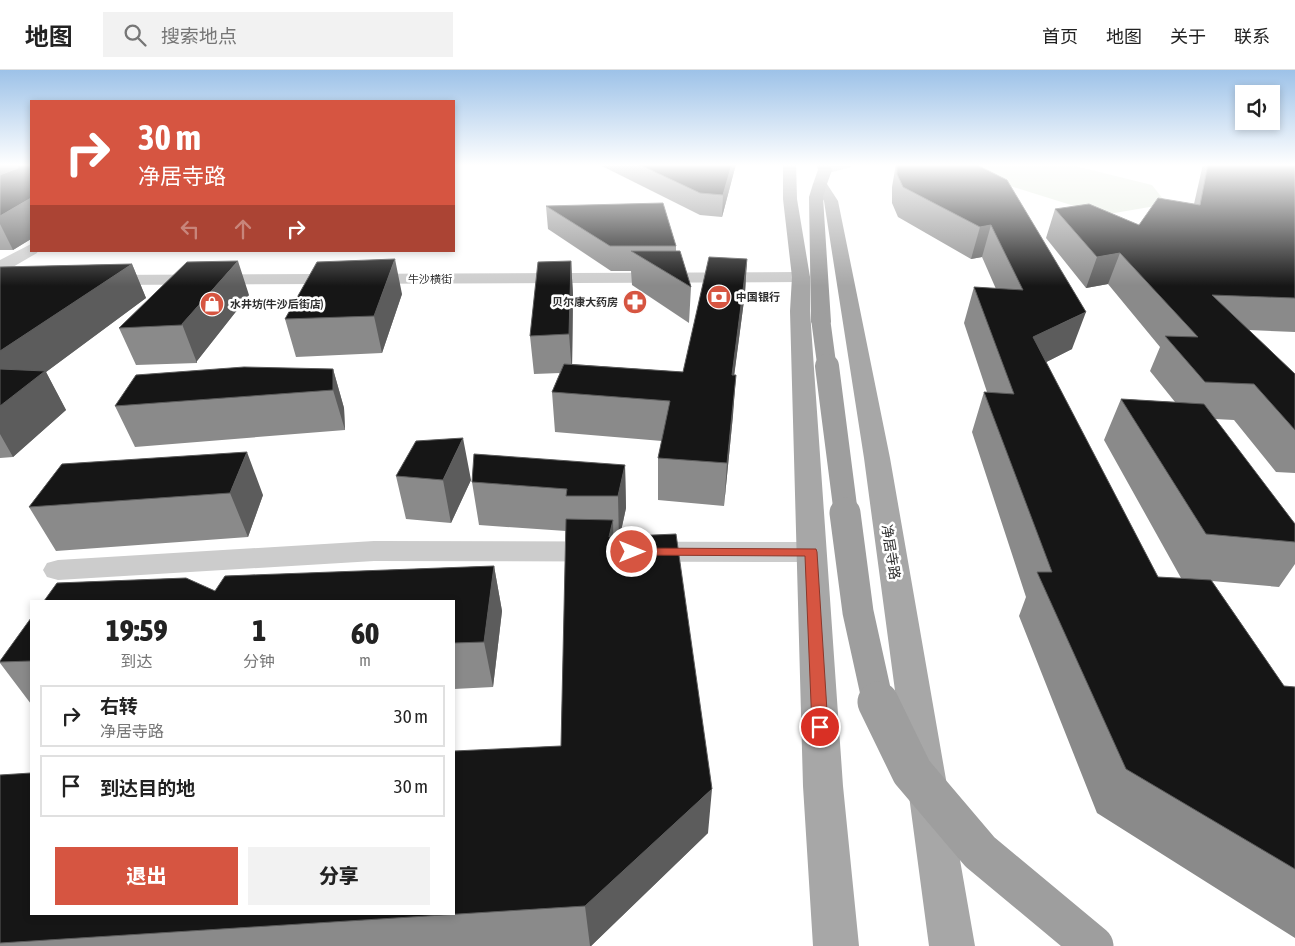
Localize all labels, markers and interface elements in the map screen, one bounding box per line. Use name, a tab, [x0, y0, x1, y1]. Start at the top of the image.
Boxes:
search box	[103, 12, 453, 57]
icon: search	[121, 21, 149, 49]
text: 地图	[25, 23, 73, 50]
text: 搜索地点	[161, 25, 237, 47]
text: 首页	[1042, 26, 1078, 47]
text: 地图	[1106, 26, 1142, 47]
text: 关于	[1170, 26, 1206, 47]
text: 联系	[1234, 26, 1270, 47]
map controls	[1235, 85, 1280, 130]
button: sound	[1235, 85, 1280, 130]
text: 30 m	[138, 117, 201, 157]
icon: right	[55, 120, 120, 185]
text: 净居寺路	[138, 163, 226, 189]
icon: left	[176, 215, 204, 243]
icon: ahead	[229, 215, 257, 243]
icon: right	[282, 215, 310, 243]
street label: 牛沙横街	[408, 273, 452, 285]
bank icon: 中国银行	[706, 284, 732, 310]
pharmacy icon: 贝尔康大药房	[622, 289, 648, 315]
shop icon: 水井坊(牛沙后街店)	[199, 291, 225, 317]
place label: 中国银行	[736, 291, 780, 303]
place label: 贝尔康大药房	[552, 296, 618, 308]
place label: 水井坊(牛沙后街店)	[230, 298, 324, 310]
street label: 净居寺路	[879, 523, 903, 581]
position arrow	[605, 525, 657, 577]
text: 19:59	[106, 613, 168, 647]
text: 1	[252, 613, 266, 647]
text: 60	[351, 616, 379, 650]
text: m	[359, 651, 371, 669]
text: 到达	[121, 652, 153, 670]
text: 分钟	[243, 652, 275, 670]
text: 右转	[100, 695, 138, 717]
icon: right	[57, 702, 85, 730]
text: 30 m	[394, 705, 428, 727]
pin	[799, 706, 841, 748]
icon: arrive	[806, 713, 834, 741]
text: 净居寺路	[100, 722, 164, 740]
icon: arrive	[57, 772, 85, 800]
text: 30 m	[394, 775, 428, 797]
text: 到达目的地	[100, 777, 195, 799]
button: 退出	[55, 847, 238, 905]
button: 分享	[248, 847, 430, 905]

